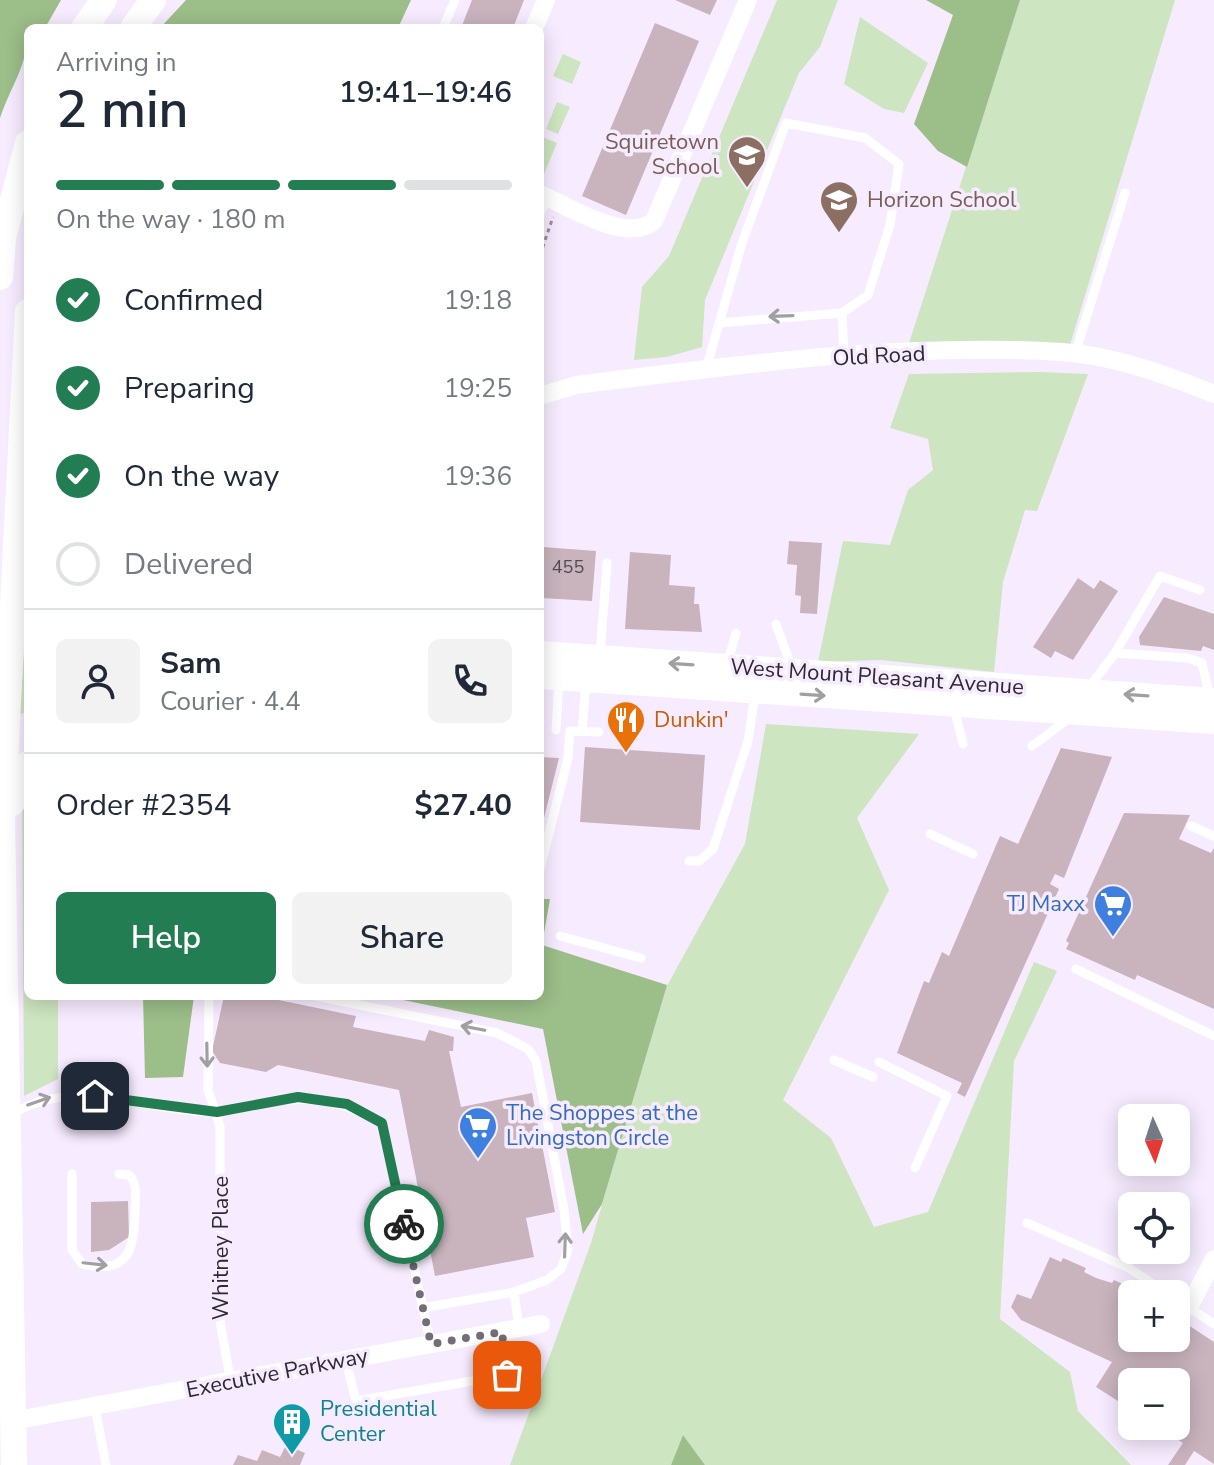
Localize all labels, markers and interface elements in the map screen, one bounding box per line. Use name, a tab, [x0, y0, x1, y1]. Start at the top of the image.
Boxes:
text: Arriving in	[56, 45, 177, 80]
text: 19:41–19:46	[339, 72, 512, 113]
text: 2 min	[56, 74, 189, 145]
place label: Squiretown School	[605, 127, 719, 182]
school or university icon: Squiretown School	[726, 134, 768, 189]
school or university icon: Horizon School	[818, 179, 860, 234]
place label: Horizon School	[867, 185, 1017, 215]
text: On the way · 180 m	[56, 202, 285, 237]
icon: check	[56, 278, 100, 322]
text: Confirmed	[124, 280, 264, 321]
text: 19:18	[444, 283, 512, 318]
one-way arrow	[768, 309, 795, 324]
street label: Old Road	[832, 339, 926, 373]
icon: check	[56, 366, 100, 410]
text: Preparing	[124, 368, 255, 409]
text: 19:25	[444, 371, 512, 406]
icon: check	[56, 454, 100, 498]
text: On the way	[124, 456, 279, 497]
text: 19:36	[444, 459, 512, 494]
text: Delivered	[124, 544, 253, 585]
house number: 455	[552, 555, 584, 579]
button: person	[56, 639, 140, 723]
button: phone	[428, 639, 512, 723]
text: Sam	[160, 643, 222, 684]
street label: West Mount Pleasant Avenue	[729, 652, 1025, 702]
one-way arrow	[668, 656, 695, 671]
text: Courier · 4.4	[160, 684, 301, 719]
one-way arrow	[1123, 687, 1150, 702]
one-way arrow	[799, 688, 826, 703]
restaurant icon: Dunkin'	[605, 699, 647, 754]
place label: Dunkin'	[654, 705, 729, 735]
text: Order #2354	[56, 785, 231, 826]
text: $27.40	[415, 785, 512, 826]
supermarket icon: TJ Maxx	[1092, 883, 1134, 938]
place label: TJ Maxx	[1007, 889, 1085, 919]
button: Help	[56, 892, 276, 984]
button: Share	[292, 892, 512, 984]
one-way arrow	[461, 1020, 487, 1035]
one-way arrow	[199, 1041, 215, 1068]
pin	[61, 1062, 129, 1130]
icon: home	[73, 1074, 117, 1118]
one-way arrow	[27, 1092, 52, 1107]
place label: The Shoppes at the Livingston Circle	[506, 1098, 698, 1153]
north arrow	[1118, 1104, 1190, 1176]
map controls	[1118, 1104, 1190, 1440]
supermarket icon: The Shoppes at the Livingston Circle	[457, 1105, 499, 1160]
street label: Whitney Place	[206, 1176, 236, 1320]
courier	[364, 1184, 444, 1264]
button: locate	[1118, 1192, 1190, 1264]
icon: bike	[382, 1202, 426, 1246]
one-way arrow	[558, 1232, 573, 1259]
one-way arrow	[81, 1257, 108, 1272]
button: +	[1118, 1280, 1190, 1352]
street label: Executive Parkway	[184, 1341, 371, 1405]
pin	[473, 1341, 541, 1409]
icon: bag	[485, 1353, 529, 1397]
button: −	[1118, 1368, 1190, 1440]
place label: Presidential Center	[320, 1394, 437, 1449]
building icon: Presidential Center	[271, 1401, 313, 1456]

